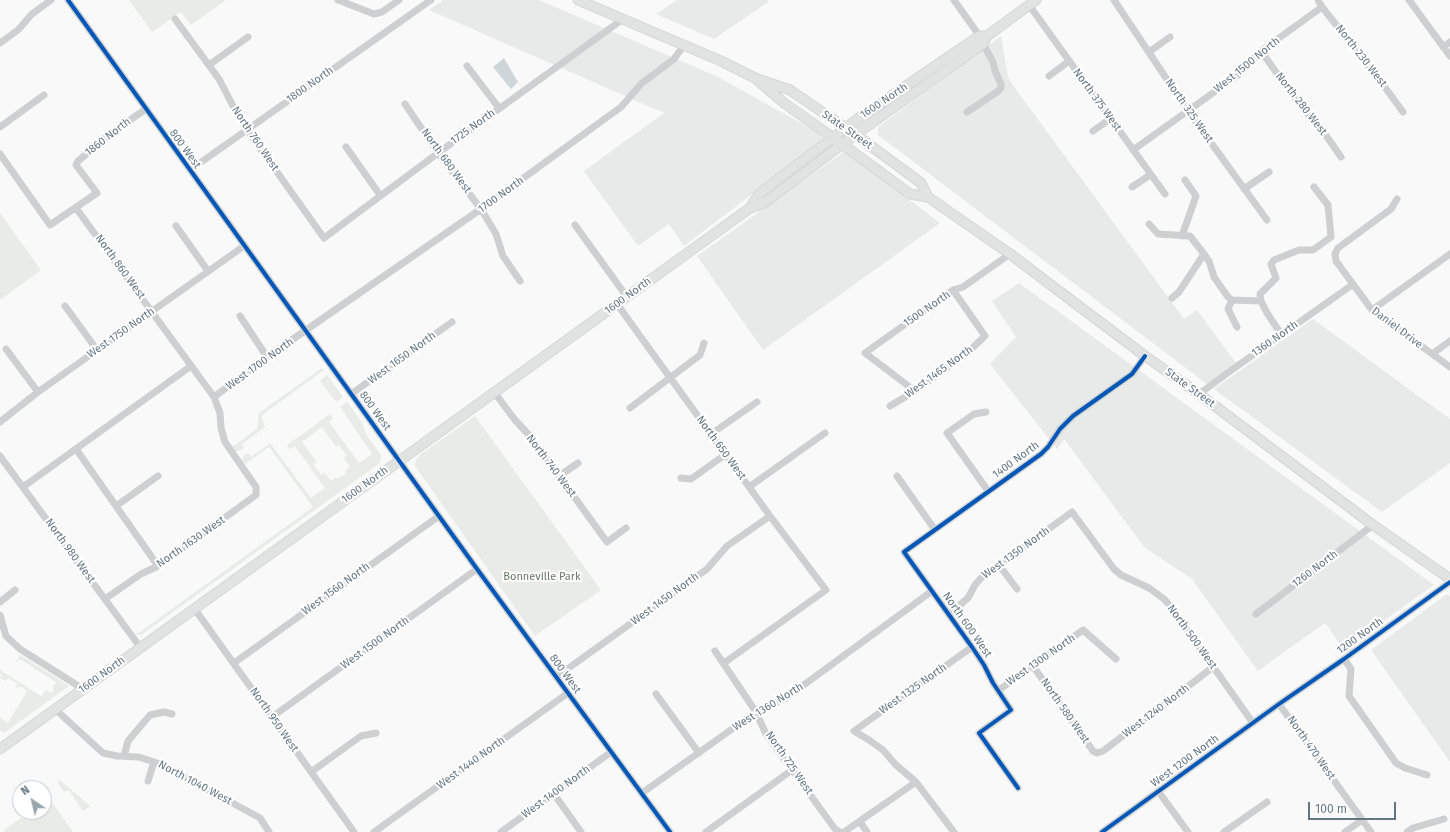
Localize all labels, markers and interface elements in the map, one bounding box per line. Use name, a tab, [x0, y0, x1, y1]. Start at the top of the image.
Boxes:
street label: North 230 West	[1333, 22, 1389, 90]
street label: West 1500 North	[1211, 34, 1283, 96]
street label: 1800 North	[284, 64, 336, 106]
street label: North 375 West	[1070, 66, 1124, 134]
street label: North 280 West	[1272, 70, 1330, 138]
street label: North 325 West	[1162, 77, 1216, 145]
street label: 1600 North	[858, 80, 910, 122]
street label: North 760 West	[229, 104, 281, 174]
street label: 1725 North	[448, 106, 498, 148]
street label: State Street	[819, 108, 875, 152]
street label: 1860 North	[83, 115, 133, 159]
street label: North 680 West	[418, 126, 474, 196]
street label: 800 West	[166, 127, 204, 171]
street label: 1700 North	[476, 174, 526, 216]
street label: North 860 West	[92, 232, 148, 302]
street label: 1600 North	[602, 275, 654, 317]
street label: 1500 North	[901, 288, 953, 330]
street label: West 1750 North	[85, 305, 157, 361]
street label: Daniel Drive	[1369, 305, 1425, 351]
street label: 1360 North	[1249, 318, 1301, 360]
street label: West 1650 North	[365, 329, 439, 387]
street label: West 1700 North	[224, 335, 296, 393]
street label: West 1465 North	[903, 343, 975, 401]
street label: State Street	[1162, 365, 1218, 411]
street label: 800 West	[356, 389, 394, 433]
street label: North 650 West	[693, 413, 749, 483]
street label: North 740 West	[523, 432, 579, 500]
street label: 1400 North	[990, 439, 1042, 481]
street label: 1600 North	[339, 464, 391, 506]
street label: North 1630 West	[154, 513, 228, 571]
street label: North 980 West	[42, 516, 98, 586]
street label: West 1350 North	[980, 524, 1052, 582]
street label: 1260 North	[1290, 548, 1340, 590]
street label: West 1560 North	[299, 560, 373, 618]
park label: Bonneville Park	[503, 570, 581, 584]
street label: West 1450 North	[628, 570, 702, 628]
street label: North 600 West	[940, 590, 994, 660]
street label: North 500 West	[1164, 602, 1220, 672]
street label: West 1500 North	[338, 614, 412, 672]
street label: 1200 North	[1334, 615, 1386, 657]
street label: West 1300 North	[1004, 631, 1078, 689]
street label: 800 West	[546, 652, 584, 696]
street label: 1600 North	[76, 654, 128, 696]
street label: West 1325 North	[877, 661, 949, 717]
street label: North 580 West	[1038, 676, 1092, 746]
street label: West 1360 North	[730, 680, 806, 734]
street label: West 1240 North	[1120, 682, 1192, 740]
street label: North 950 West	[247, 685, 301, 755]
street label: North 470 West	[1284, 714, 1338, 782]
street label: North 725 West	[762, 729, 816, 797]
street label: West 1200 North	[1148, 732, 1222, 790]
street label: West 1440 North	[434, 734, 508, 792]
street label: North 1040 West	[156, 758, 234, 808]
street label: West 1400 North	[519, 763, 593, 821]
north arrow	[12, 780, 52, 820]
text: N	[19, 783, 32, 798]
scale bar	[1310, 794, 1398, 820]
text: 100 m	[1315, 802, 1347, 816]

